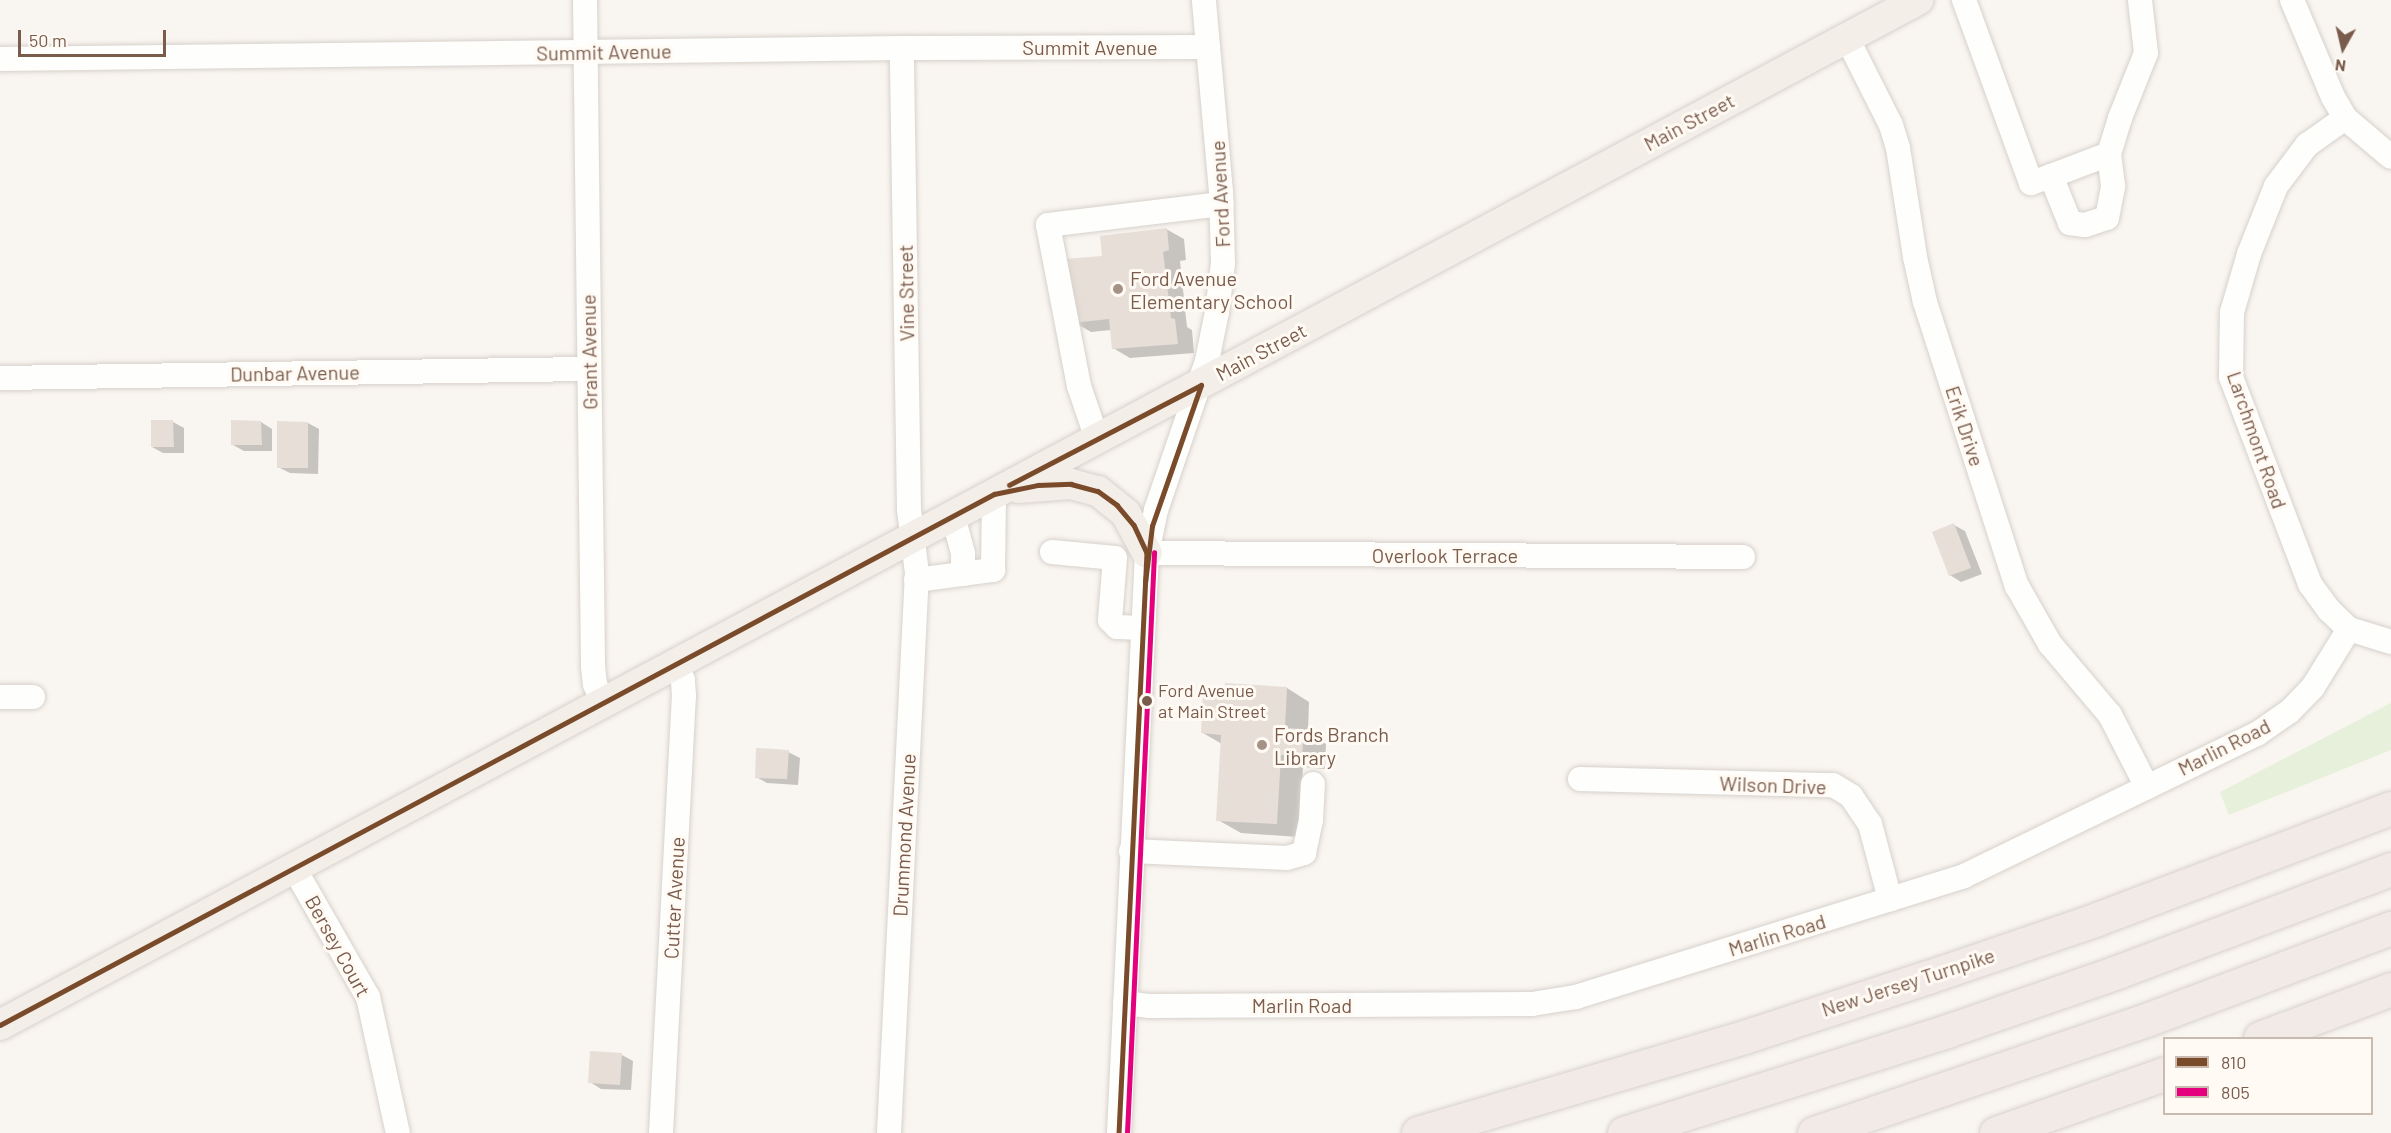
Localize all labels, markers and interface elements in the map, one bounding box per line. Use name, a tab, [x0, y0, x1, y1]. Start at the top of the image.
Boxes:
scale bar	[21, 18, 170, 56]
north arrow	[2313, 18, 2373, 78]
text: 50 m	[29, 29, 67, 51]
street label: Summit Avenue	[1022, 35, 1158, 59]
street label: Summit Avenue	[536, 39, 672, 65]
text: N	[2334, 56, 2347, 76]
street label: Main Street	[1640, 88, 1738, 156]
street label: Ford Avenue	[1205, 140, 1235, 248]
street label: Vine Street	[893, 244, 919, 342]
place label: Ford Avenue Elementary School	[1130, 266, 1293, 313]
marker: Ford Avenue Elementary School	[1111, 282, 1125, 296]
street label: Grant Avenue	[576, 294, 602, 410]
street label: Main Street	[1212, 318, 1310, 386]
street label: Dunbar Avenue	[230, 360, 360, 386]
street label: Larchmont Road	[2222, 368, 2292, 512]
street label: Erik Drive	[1941, 383, 1989, 469]
street label: Overlook Terrace	[1372, 543, 1518, 567]
place label: Ford Avenue at Main Street	[1158, 680, 1266, 722]
marker: Ford Avenue at Main Street	[1141, 695, 1153, 707]
street label: Marlin Road	[2174, 713, 2274, 781]
place label: Fords Branch Library	[1274, 722, 1389, 769]
marker: Fords Branch Library	[1255, 738, 1269, 752]
street label: Drummond Avenue	[888, 753, 920, 917]
street label: Wilson Drive	[1719, 771, 1827, 799]
street label: Cutter Avenue	[659, 836, 689, 960]
street label: Bersey Court	[300, 891, 376, 1001]
street label: Marlin Road	[1725, 909, 1829, 961]
street label: New Jersey Turnpike	[1818, 943, 1998, 1021]
street label: Marlin Road	[1252, 993, 1352, 1017]
legend	[2163, 1037, 2373, 1115]
text: 810	[2221, 1051, 2246, 1073]
text: 805	[2221, 1081, 2250, 1103]

